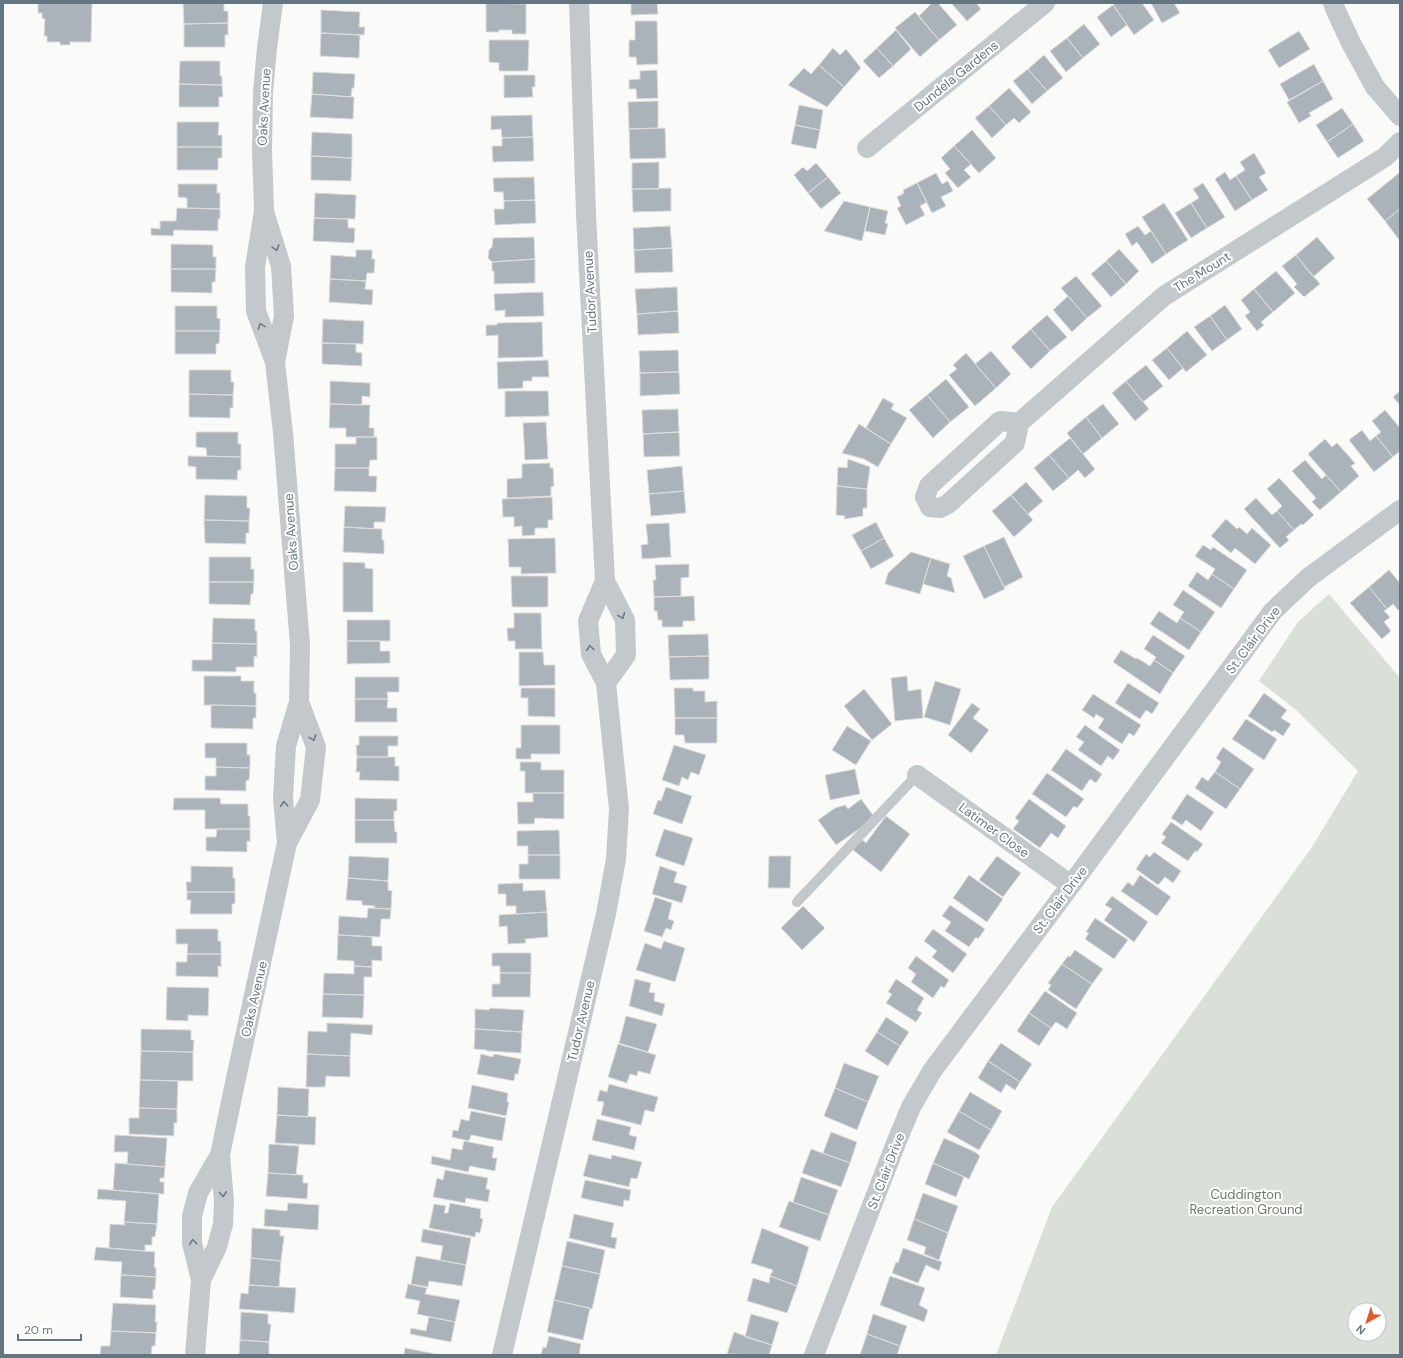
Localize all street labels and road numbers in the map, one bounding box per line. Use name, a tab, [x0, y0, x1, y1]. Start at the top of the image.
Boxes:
street label: Dundela Gardens	[910, 37, 1002, 115]
street label: Oaks Avenue	[253, 68, 275, 146]
street label: The Mount	[1170, 248, 1234, 296]
street label: Tudor Avenue	[579, 250, 601, 334]
street label: Oaks Avenue	[280, 493, 302, 571]
street label: St. Clair Drive	[1222, 603, 1284, 677]
street label: Latimer Close	[955, 799, 1033, 861]
street label: St. Clair Drive	[1029, 863, 1091, 937]
street label: Oaks Avenue	[237, 959, 271, 1039]
street label: Tudor Avenue	[563, 979, 599, 1063]
street label: St. Clair Drive	[864, 1131, 908, 1211]

